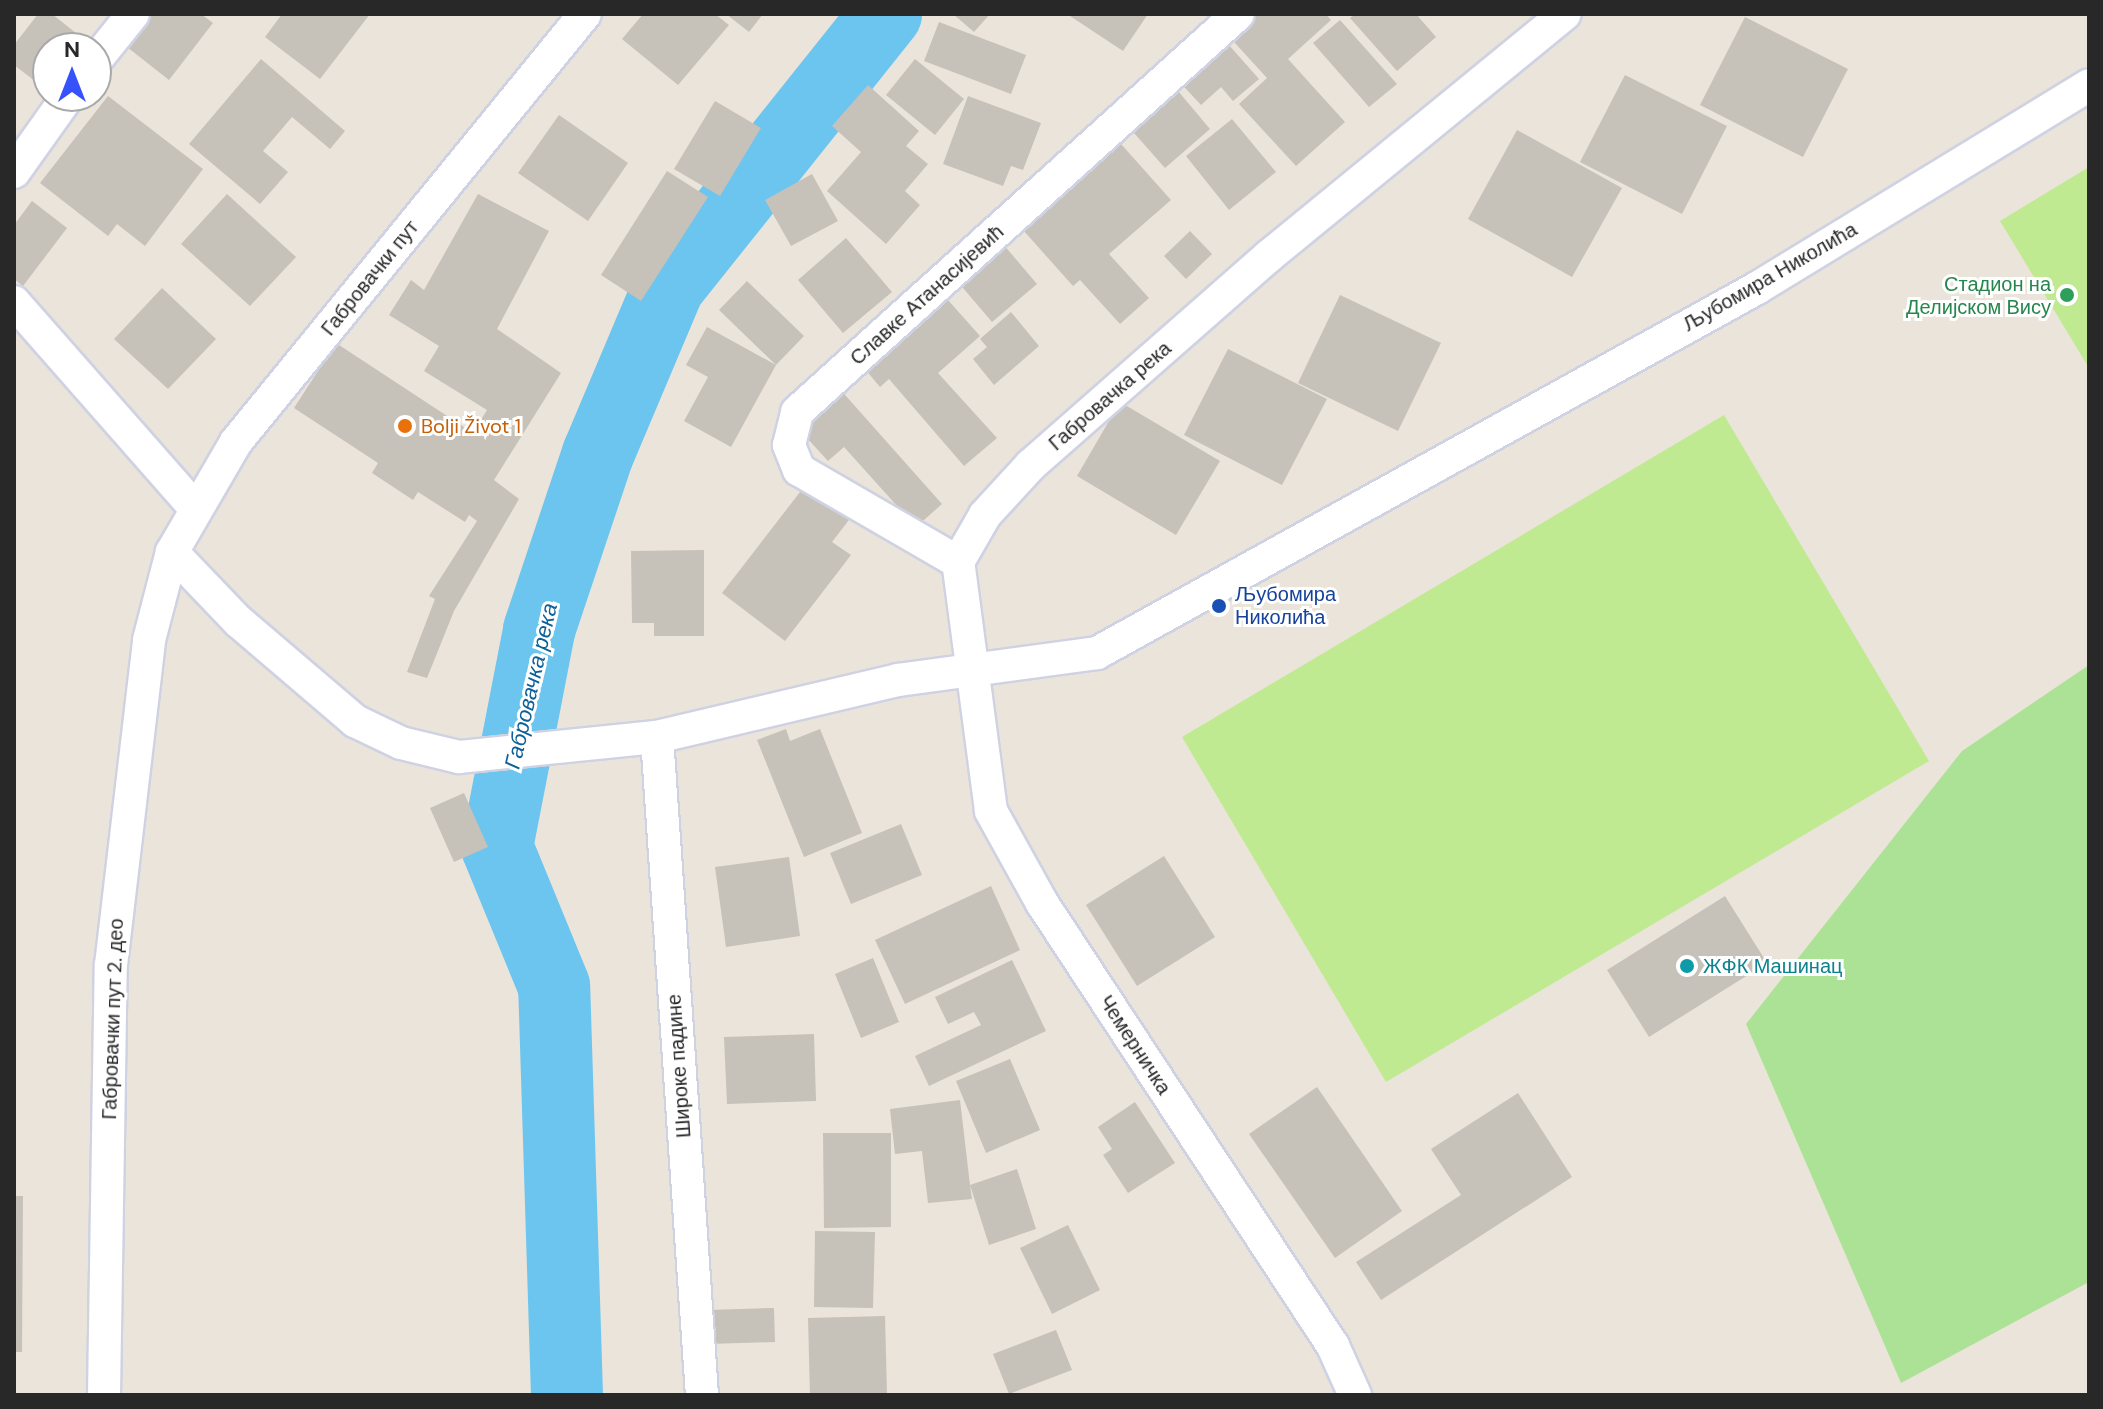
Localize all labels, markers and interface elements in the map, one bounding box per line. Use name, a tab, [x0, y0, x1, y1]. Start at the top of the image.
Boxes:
north arrow	[32, 32, 112, 112]
text: N	[64, 35, 80, 64]
street label: Габровачки пут	[316, 216, 424, 340]
street label: Љубомира Николића	[1679, 217, 1861, 337]
street label: Славке Атанасијевић	[845, 220, 1009, 370]
place label: Стадион на Делијском Вису	[1906, 272, 2051, 319]
marker: Стадион на Делијском Вису	[2058, 286, 2076, 304]
street label: Габровачка река	[1044, 336, 1176, 456]
place label: Bolji Život 1	[421, 414, 521, 438]
marker: Bolji Život 1	[396, 417, 414, 435]
place label: Љубомира Николића	[1235, 582, 1336, 629]
marker: Љубомира Николића	[1210, 597, 1228, 615]
water label: Габровачка река	[499, 601, 563, 771]
street label: Габровачки пут 2. део	[97, 918, 129, 1120]
place label: ЖФК Машинац	[1703, 954, 1842, 978]
marker: ЖФК Машинац	[1678, 957, 1696, 975]
street label: Чемерничка	[1094, 991, 1176, 1099]
street label: Широке падине	[662, 993, 696, 1139]

